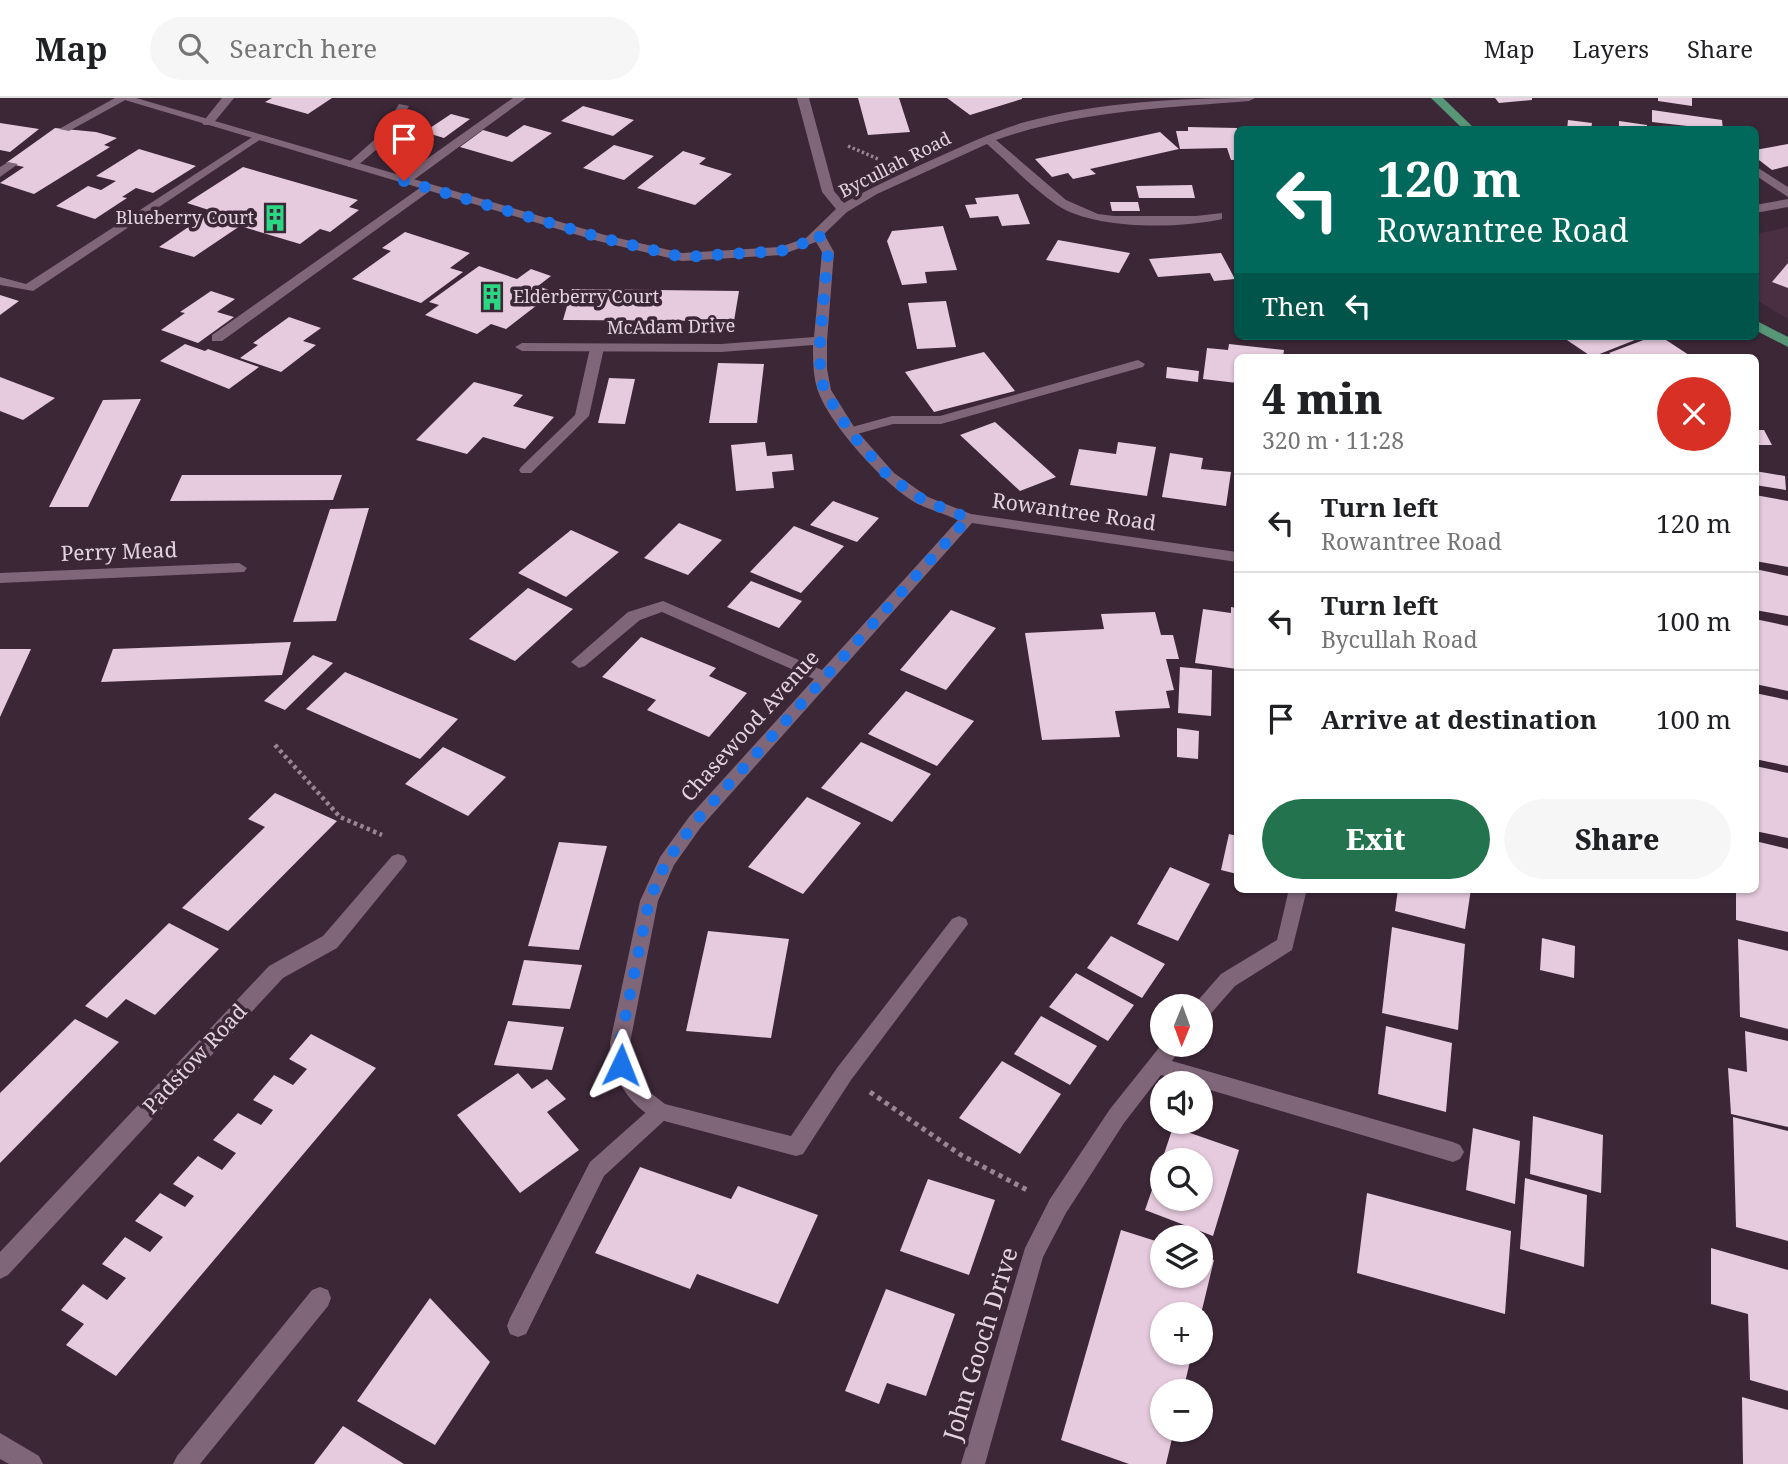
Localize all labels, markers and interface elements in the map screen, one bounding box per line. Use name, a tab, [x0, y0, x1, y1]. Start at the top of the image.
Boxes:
search box	[150, 17, 640, 80]
text: Map	[35, 26, 108, 71]
icon: search	[174, 29, 212, 67]
text: Search here	[230, 30, 377, 66]
text: Map	[1484, 32, 1535, 65]
text: Layers	[1573, 32, 1649, 65]
text: Share	[1687, 32, 1753, 65]
pin	[374, 109, 434, 181]
icon: arrive	[385, 120, 423, 158]
street label: Bycullah Road	[834, 126, 955, 203]
text: 120 m	[1377, 145, 1521, 211]
icon: left	[1262, 154, 1353, 245]
building icon: Blueberry Court	[260, 203, 290, 233]
place label: Blueberry Court	[115, 205, 254, 229]
text: Rowantree Road	[1377, 208, 1629, 251]
building icon: Elderberry Court	[477, 282, 507, 312]
place label: Elderberry Court	[513, 284, 659, 308]
icon: left	[1339, 287, 1377, 325]
text: Then	[1262, 288, 1325, 324]
street label: McAdam Drive	[607, 313, 735, 339]
text: 4 min	[1262, 369, 1383, 426]
button: close	[1657, 377, 1731, 451]
text: 320 m · 11:28	[1262, 424, 1404, 456]
street label: Rowantree Road	[990, 486, 1158, 536]
text: Turn left	[1321, 489, 1438, 525]
icon: left	[1262, 504, 1300, 542]
text: 120 m	[1656, 505, 1731, 541]
text: Rowantree Road	[1321, 525, 1502, 557]
street label: Perry Mead	[60, 535, 178, 567]
text: Turn left	[1321, 587, 1438, 623]
icon: left	[1262, 602, 1300, 640]
text: 100 m	[1656, 603, 1731, 639]
text: Bycullah Road	[1321, 623, 1478, 655]
street label: Chasewood Avenue	[674, 644, 825, 807]
icon: arrive	[1262, 700, 1300, 738]
text: Arrive at destination	[1321, 701, 1597, 737]
text: 100 m	[1656, 701, 1731, 737]
button: Exit	[1262, 799, 1490, 879]
button: Share	[1504, 799, 1731, 879]
north arrow	[1150, 994, 1213, 1057]
map controls	[1150, 994, 1213, 1442]
street label: Padstow Road	[136, 997, 253, 1119]
position arrow	[584, 1028, 658, 1102]
button: sound	[1150, 1071, 1213, 1134]
button: search	[1150, 1148, 1213, 1211]
button: layers	[1150, 1225, 1213, 1288]
street label: John Gooch Drive	[934, 1243, 1025, 1445]
button: +	[1150, 1302, 1213, 1365]
button: −	[1150, 1379, 1213, 1442]

